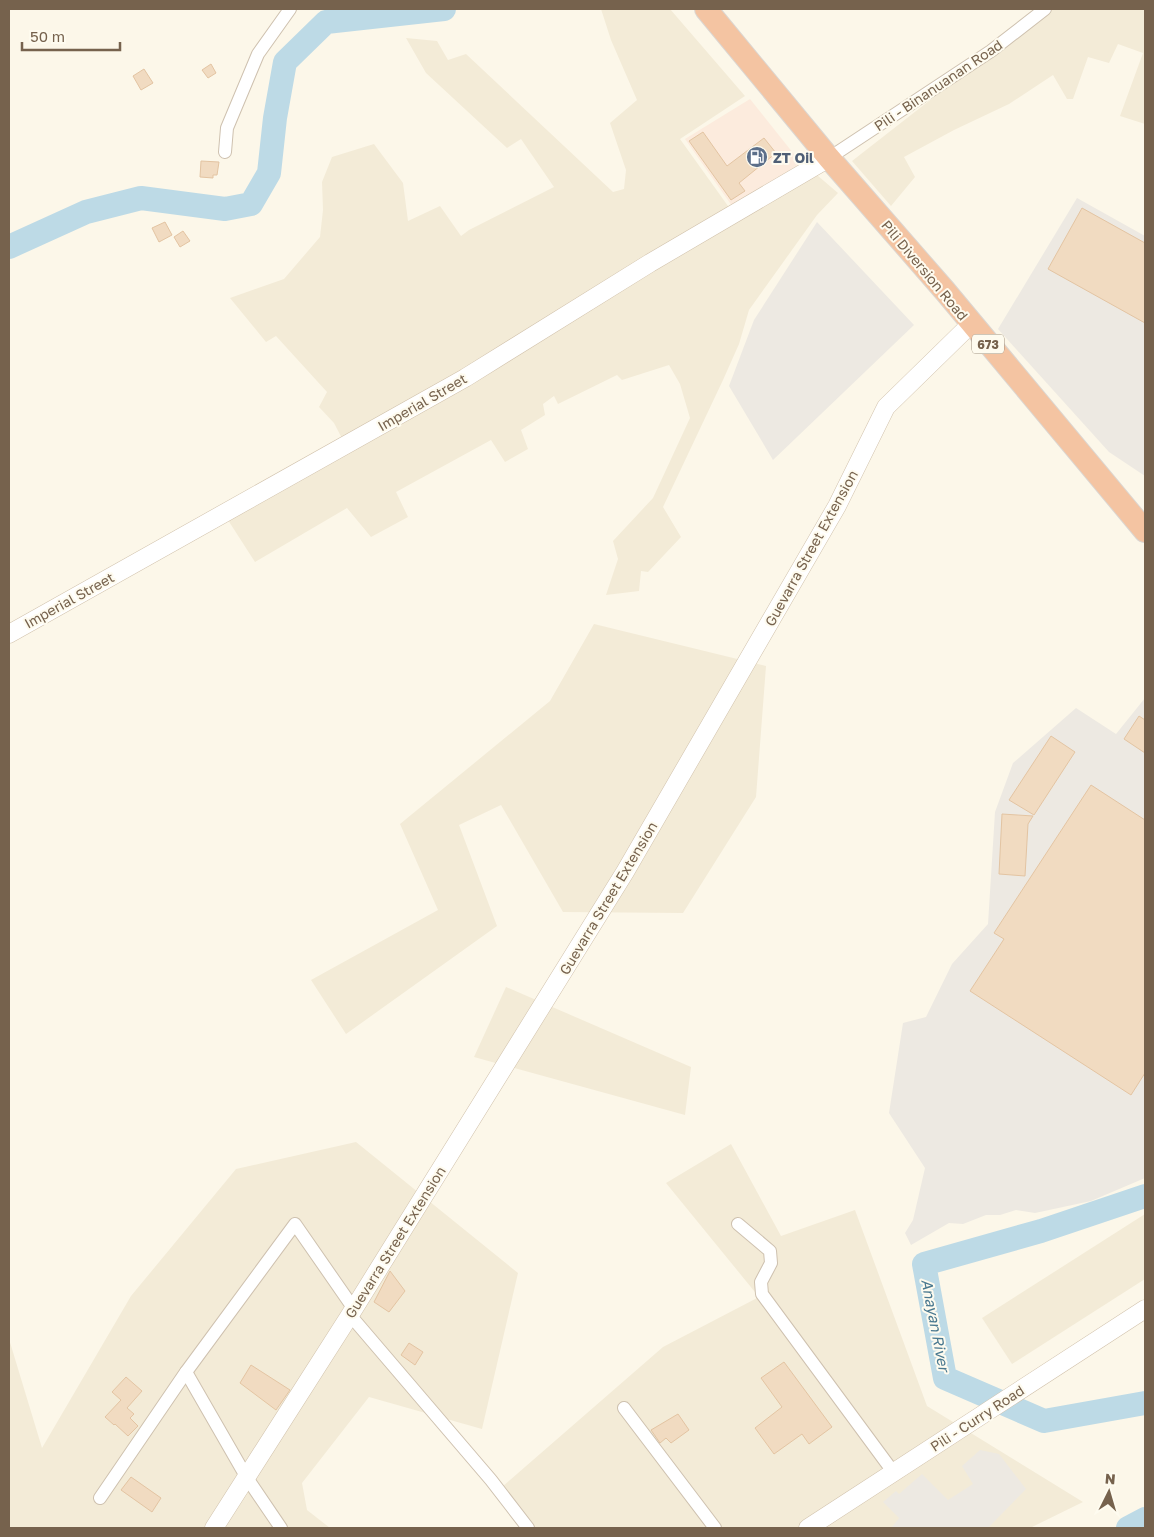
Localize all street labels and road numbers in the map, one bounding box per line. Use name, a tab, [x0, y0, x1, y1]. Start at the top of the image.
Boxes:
street label: Pili - Binanuanan Road	[871, 36, 1005, 134]
street label: Pili Diversion Road	[878, 217, 972, 323]
road number: 673	[972, 334, 1004, 354]
street label: Imperial Street	[374, 370, 470, 434]
street label: Guevarra Street Extension	[761, 467, 861, 629]
street label: Imperial Street	[21, 568, 117, 632]
street label: Guevarra Street Extension	[555, 818, 661, 978]
street label: Guevarra Street Extension	[341, 1163, 449, 1321]
street label: Pili - Curry Road	[927, 1381, 1027, 1455]

